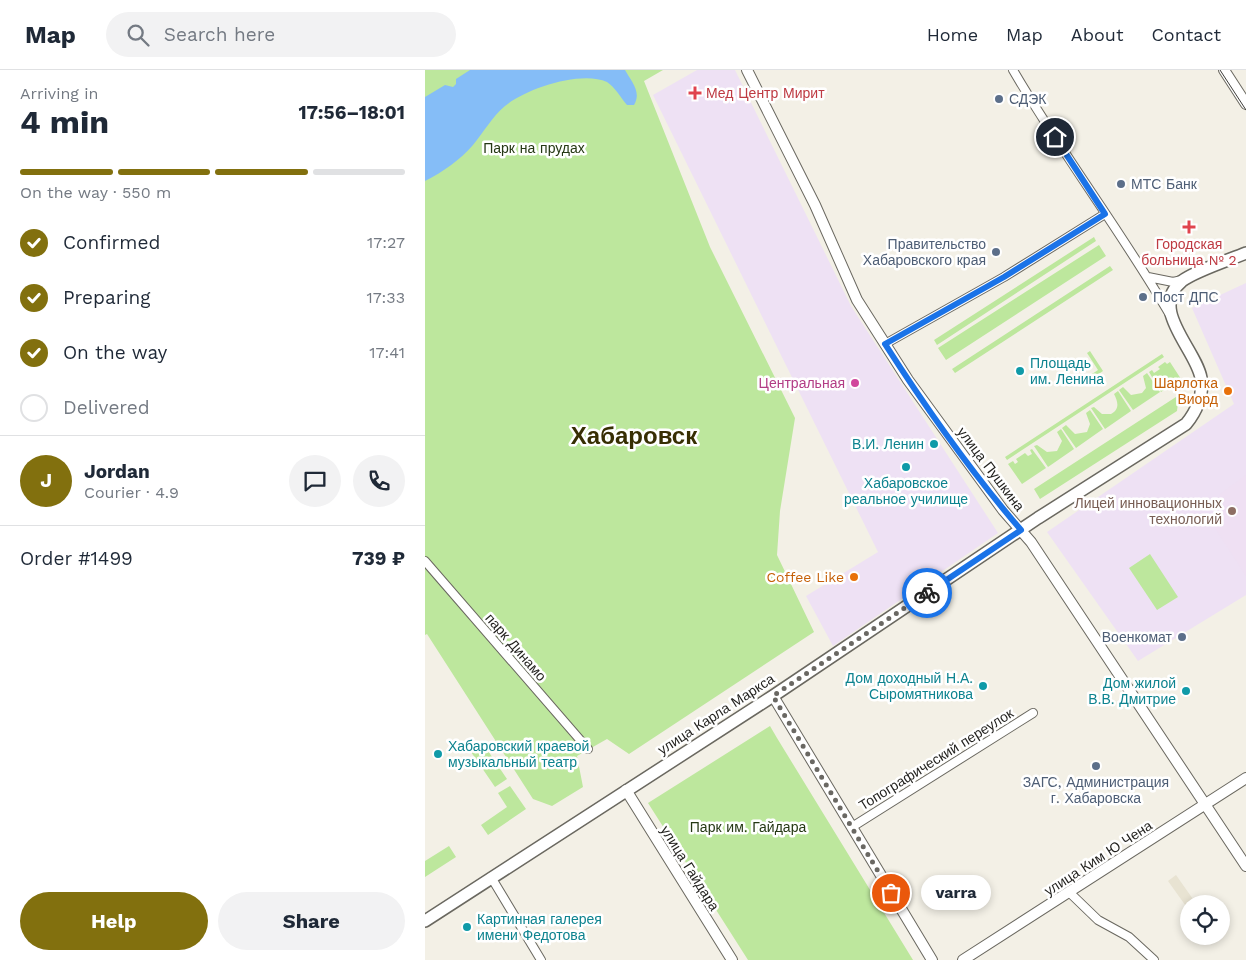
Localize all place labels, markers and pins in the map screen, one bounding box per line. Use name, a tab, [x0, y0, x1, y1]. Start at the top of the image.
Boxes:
place label: Мед Центр Мирит	[706, 85, 825, 101]
marker: Мед Центр Мирит	[688, 86, 702, 100]
place label: СДЭК	[1009, 91, 1047, 107]
marker: СДЭК	[993, 93, 1005, 105]
pin	[1034, 116, 1076, 158]
place label: МТС Банк	[1131, 176, 1198, 192]
marker: МТС Банк	[1115, 178, 1127, 190]
marker: Городская больница № 2	[1182, 220, 1196, 234]
place label: Правительство Хабаровского края	[863, 236, 986, 268]
place label: Городская больница № 2	[1141, 236, 1237, 268]
marker: Правительство Хабаровского края	[990, 246, 1002, 258]
place label: Пост ДПС	[1153, 289, 1219, 305]
marker: Пост ДПС	[1137, 291, 1149, 303]
place label: Площадь им. Ленина	[1030, 355, 1104, 387]
marker: Площадь им. Ленина	[1014, 365, 1026, 377]
place label: Центральная	[759, 375, 845, 391]
place label: Шарлотка Виорд	[1154, 375, 1218, 407]
marker: Центральная	[849, 377, 861, 389]
marker: Шарлотка Виорд	[1222, 385, 1234, 397]
place label: В.И. Ленин	[852, 436, 924, 452]
marker: В.И. Ленин	[928, 438, 940, 450]
marker: Хабаровское реальное училище	[900, 461, 912, 473]
place label: Хабаровское реальное училище	[844, 475, 968, 507]
place label: Лицей инновационных технологий	[1074, 495, 1222, 527]
marker: Лицей инновационных технологий	[1226, 505, 1238, 517]
place label: Coffee Like	[767, 569, 844, 585]
marker: Coffee Like	[848, 571, 860, 583]
place label: Военкомат	[1102, 629, 1173, 645]
marker: Военкомат	[1176, 631, 1188, 643]
place label: Дом доходный Н.А. Сыромятникова	[846, 670, 973, 702]
place label: Дом жилой В.В. Дмитрие	[1088, 675, 1176, 707]
marker: Дом доходный Н.А. Сыромятникова	[977, 680, 989, 692]
marker: Дом жилой В.В. Дмитрие	[1180, 685, 1192, 697]
place label: Хабаровский краевой музыкальный театр	[448, 738, 589, 770]
marker: Хабаровский краевой музыкальный театр	[432, 748, 444, 760]
marker: ЗАГС, Администрация г. Хабаровска	[1090, 760, 1102, 772]
place label: ЗАГС, Администрация г. Хабаровска	[1023, 774, 1169, 806]
pin	[870, 872, 912, 914]
callout: varra	[921, 876, 991, 910]
place label: Картинная галерея имени Федотова	[477, 911, 602, 943]
marker: Картинная галерея имени Федотова	[461, 921, 473, 933]

